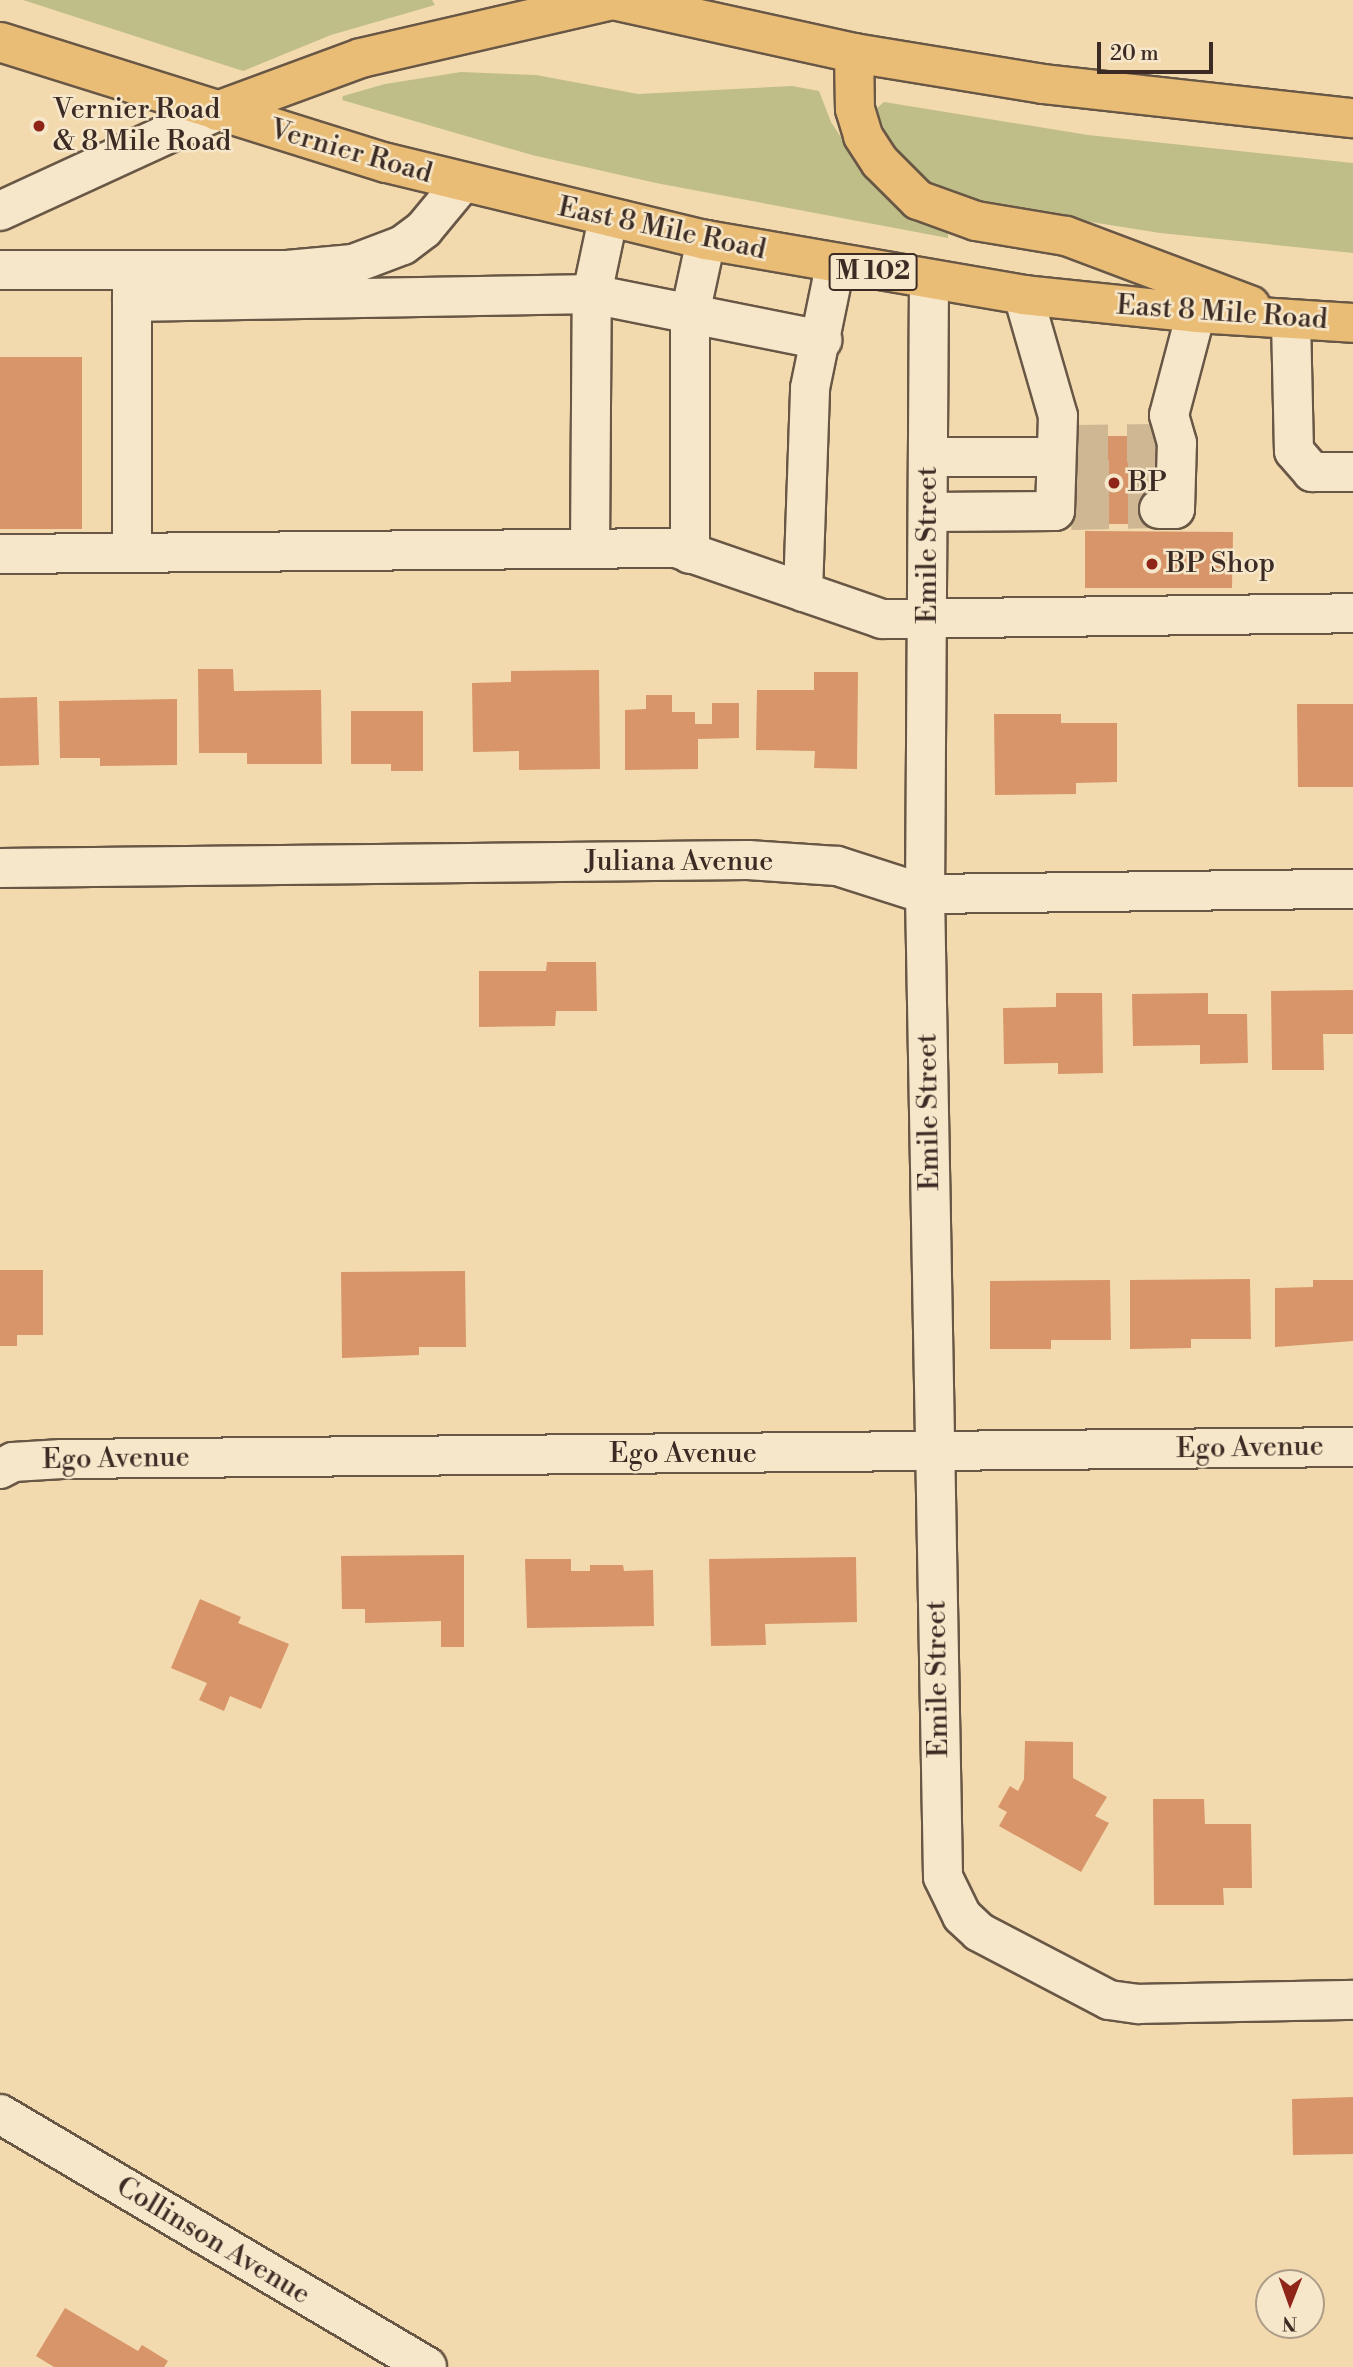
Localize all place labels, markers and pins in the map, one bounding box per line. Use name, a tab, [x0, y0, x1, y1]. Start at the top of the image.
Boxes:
place label: Vernier Road & 8 Mile Road	[53, 93, 231, 159]
marker: Vernier Road & 8 Mile Road	[31, 118, 47, 134]
place label: BP	[1128, 466, 1167, 500]
marker: BP	[1106, 475, 1122, 491]
place label: BP Shop	[1166, 547, 1275, 581]
marker: BP Shop	[1144, 556, 1160, 572]

